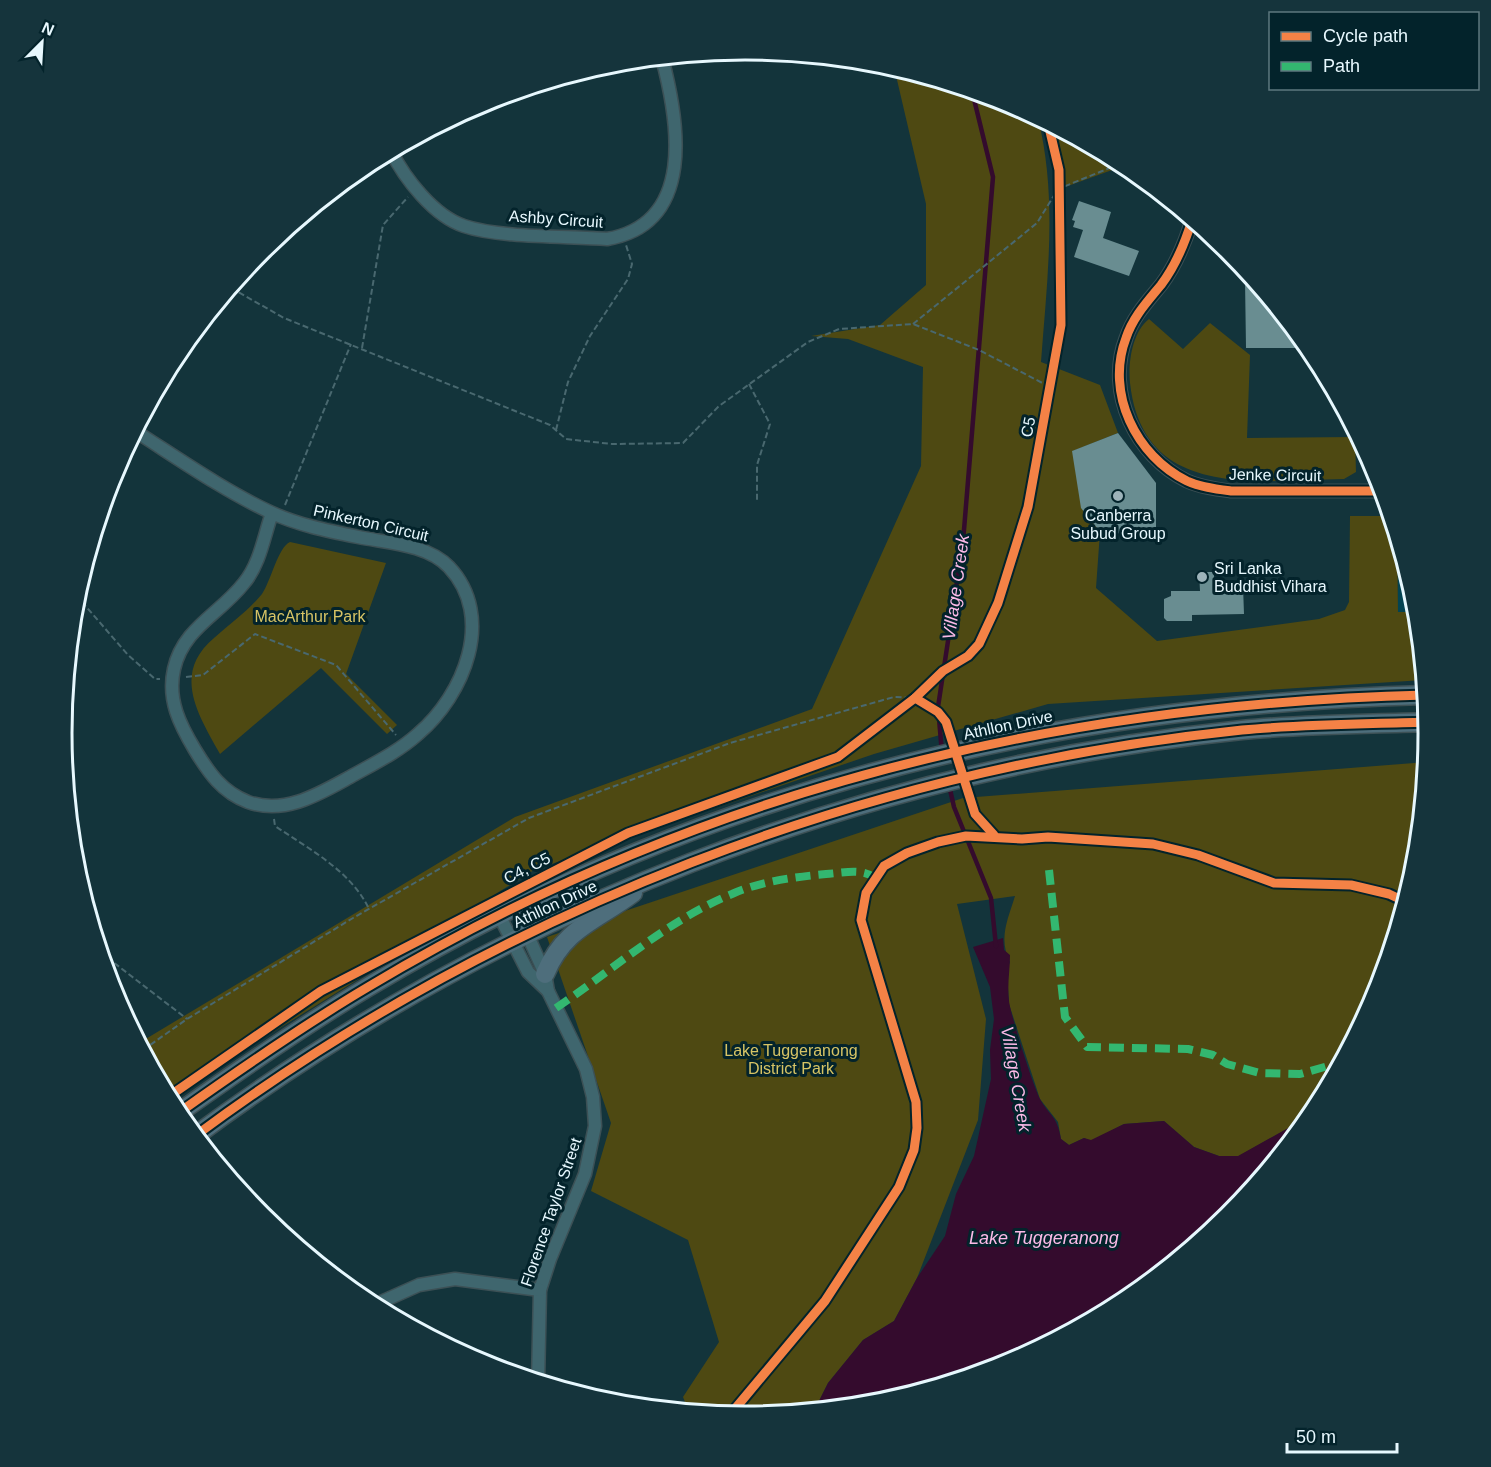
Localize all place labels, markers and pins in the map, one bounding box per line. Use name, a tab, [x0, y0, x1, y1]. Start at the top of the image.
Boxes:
marker: Canberra Subud Group	[1111, 489, 1125, 503]
place label: Canberra Subud Group	[1070, 507, 1166, 542]
place label: Sri Lanka Buddhist Vihara	[1214, 560, 1327, 595]
marker: Sri Lanka Buddhist Vihara	[1195, 570, 1209, 584]

